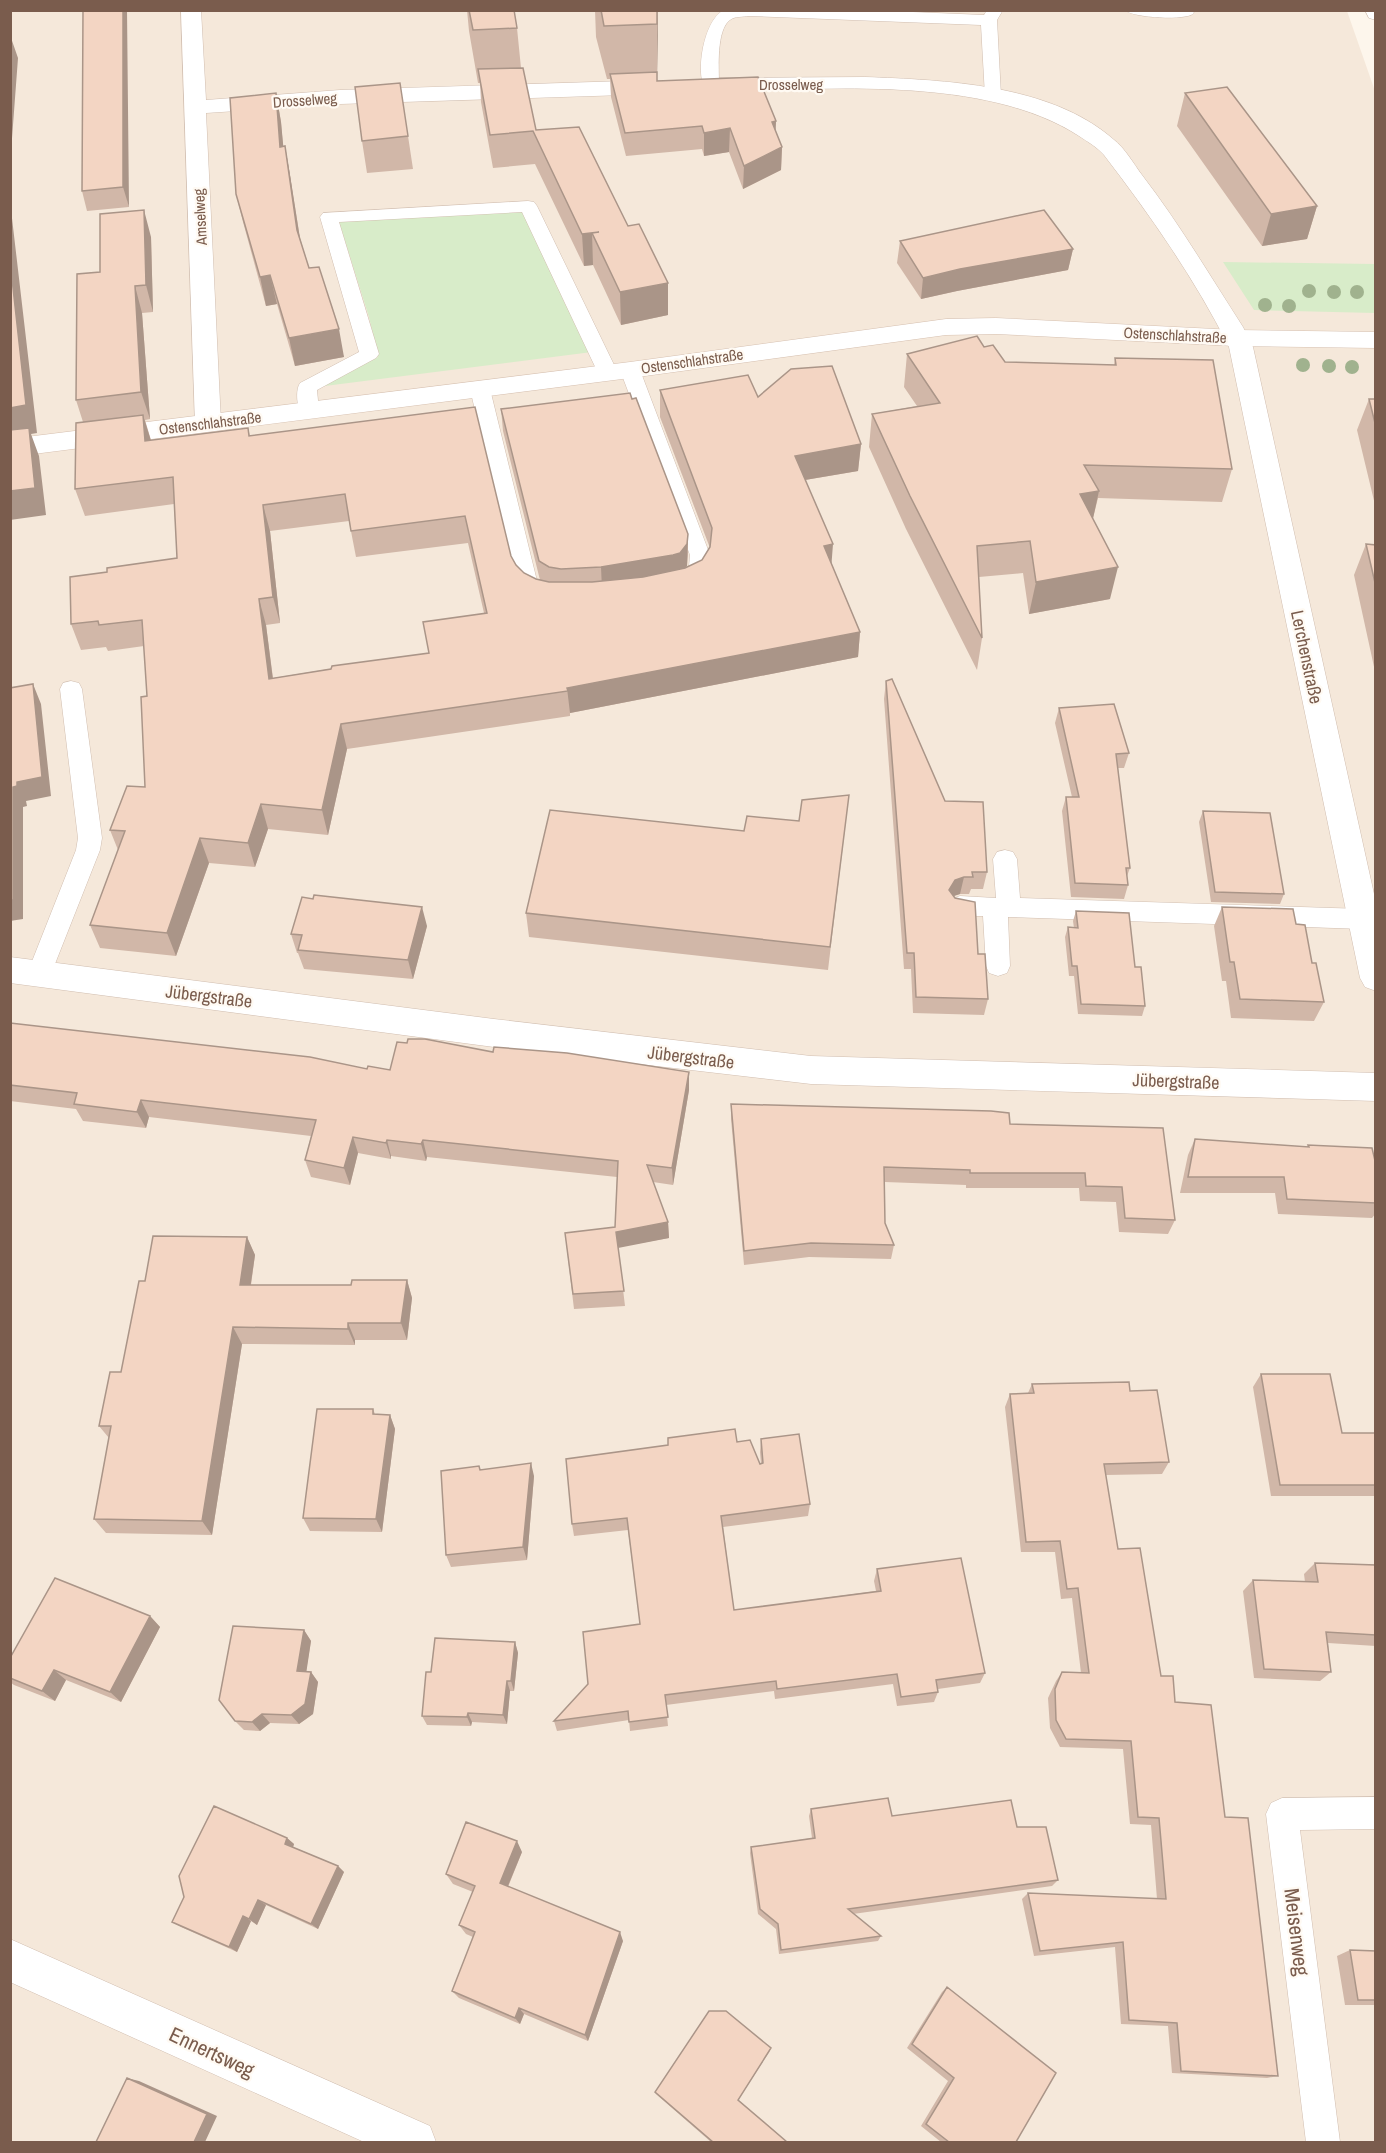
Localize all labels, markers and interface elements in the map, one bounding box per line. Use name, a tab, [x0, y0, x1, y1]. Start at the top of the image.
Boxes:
street label: Drosselweg	[759, 74, 823, 95]
street label: Drosselweg	[272, 87, 338, 113]
street label: Amselweg	[188, 188, 212, 247]
street label: Ostenschlahstraße	[1123, 322, 1227, 348]
street label: Ostenschlahstraße	[639, 343, 745, 379]
street label: Ostenschlahstraße	[157, 406, 263, 440]
street label: Lerchenstraße	[1285, 608, 1329, 706]
street label: Jübergstraße	[164, 978, 254, 1014]
street label: Jübergstraße	[646, 1039, 736, 1075]
street label: Jübergstraße	[1132, 1067, 1220, 1095]
street label: Meisenweg	[1277, 1887, 1317, 1978]
street label: Ennertsweg	[165, 2020, 260, 2085]

